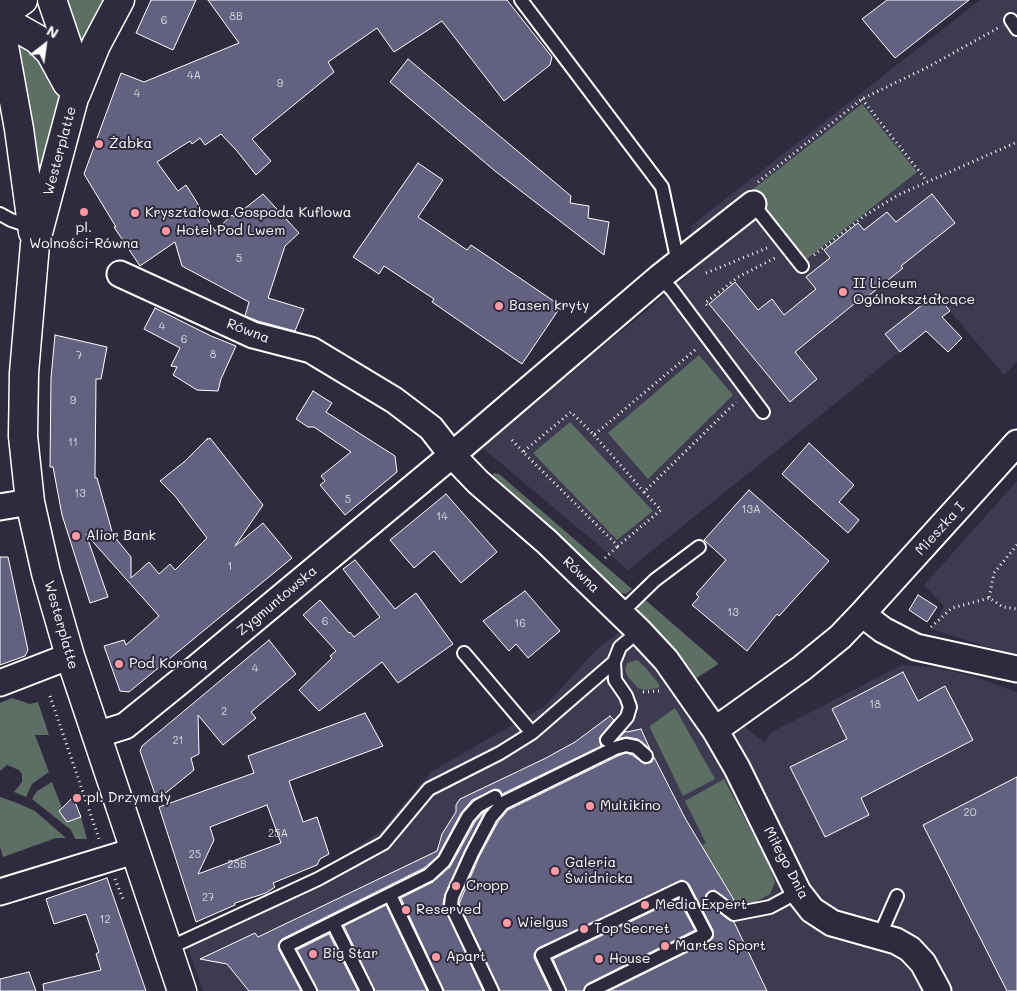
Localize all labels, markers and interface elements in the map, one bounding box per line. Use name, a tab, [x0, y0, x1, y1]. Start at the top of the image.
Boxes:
house number: 8B	[229, 10, 243, 24]
house number: 6	[161, 14, 167, 28]
north arrow	[20, 20, 70, 70]
text: N	[43, 21, 62, 42]
house number: 4A	[187, 69, 201, 83]
house number: 9	[277, 77, 283, 91]
house number: 4	[134, 87, 140, 101]
street label: Westerplatte	[40, 105, 80, 197]
place label: Żabka	[109, 136, 152, 152]
marker: Żabka	[93, 138, 105, 150]
place label: Kryształowa Gospoda Kuflowa	[145, 205, 352, 221]
marker: pl. Wolności-Równa	[78, 206, 90, 218]
marker: Kryształowa Gospoda Kuflowa	[129, 207, 141, 219]
place label: pl. Wolności-Równa	[29, 220, 139, 252]
place label: Hotel Pod Lwem	[176, 223, 285, 239]
marker: Hotel Pod Lwem	[160, 225, 172, 237]
house number: 5	[236, 252, 242, 266]
place label: II Liceum Ogólnokształcące	[853, 276, 975, 308]
marker: II Liceum Ogólnokształcące	[837, 286, 849, 298]
place label: Basen kryty	[509, 298, 589, 314]
marker: Basen kryty	[493, 300, 505, 312]
street label: Równa	[224, 315, 272, 347]
house number: 4	[159, 320, 165, 334]
house number: 6	[181, 333, 187, 347]
house number: 8	[210, 348, 216, 362]
house number: 7	[76, 349, 82, 363]
house number: 9	[70, 394, 76, 408]
house number: 11	[68, 436, 78, 450]
house number: 13	[74, 487, 86, 501]
house number: 5	[345, 493, 351, 507]
street label: Mieszka I	[912, 499, 968, 559]
house number: 13A	[742, 503, 760, 517]
house number: 14	[436, 510, 448, 524]
place label: Alior Bank	[86, 528, 156, 544]
marker: Alior Bank	[70, 530, 82, 542]
street label: Równa	[559, 553, 603, 597]
house number: 1	[228, 560, 232, 574]
street label: Zygmuntowska	[233, 563, 321, 639]
street label: Westerplatte	[40, 579, 82, 671]
house number: 13	[727, 606, 739, 620]
house number: 6	[322, 615, 328, 629]
house number: 16	[514, 617, 526, 631]
place label: Pod Koroną	[129, 656, 208, 672]
marker: Pod Koroną	[113, 658, 125, 670]
house number: 4	[252, 662, 258, 676]
house number: 18	[869, 698, 881, 712]
house number: 2	[221, 705, 227, 719]
house number: 21	[172, 734, 184, 748]
place label: pl. Drzymały	[87, 790, 171, 806]
marker: pl. Drzymały	[71, 792, 83, 804]
place label: Multikino	[600, 798, 661, 814]
marker: Multikino	[584, 800, 596, 812]
house number: 20	[964, 806, 976, 820]
street label: Miłego Dnia	[760, 824, 812, 902]
house number: 25A	[268, 827, 288, 841]
house number: 25	[189, 848, 201, 862]
place label: Galeria Świdnicka	[565, 855, 633, 888]
house number: 25B	[227, 858, 247, 872]
marker: Galeria Świdnicka	[549, 865, 561, 877]
place label: Cropp	[466, 878, 509, 894]
marker: Cropp	[450, 880, 462, 892]
house number: 27	[202, 891, 214, 905]
place label: Media Expert	[655, 897, 747, 913]
marker: Media Expert	[639, 899, 651, 911]
place label: Reserved	[416, 902, 481, 918]
marker: Reserved	[400, 904, 412, 916]
house number: 12	[99, 913, 111, 927]
place label: Wielgus	[517, 915, 568, 931]
marker: Wielgus	[501, 917, 513, 929]
place label: Top Secret	[594, 921, 670, 937]
marker: Top Secret	[578, 923, 590, 935]
place label: Martes Sport	[675, 938, 766, 954]
marker: Martes Sport	[659, 940, 671, 952]
place label: Big Star	[323, 946, 378, 962]
marker: Big Star	[307, 948, 319, 960]
place label: Apart	[446, 949, 486, 965]
marker: Apart	[430, 951, 442, 963]
place label: House	[609, 951, 650, 967]
marker: House	[593, 953, 605, 965]

